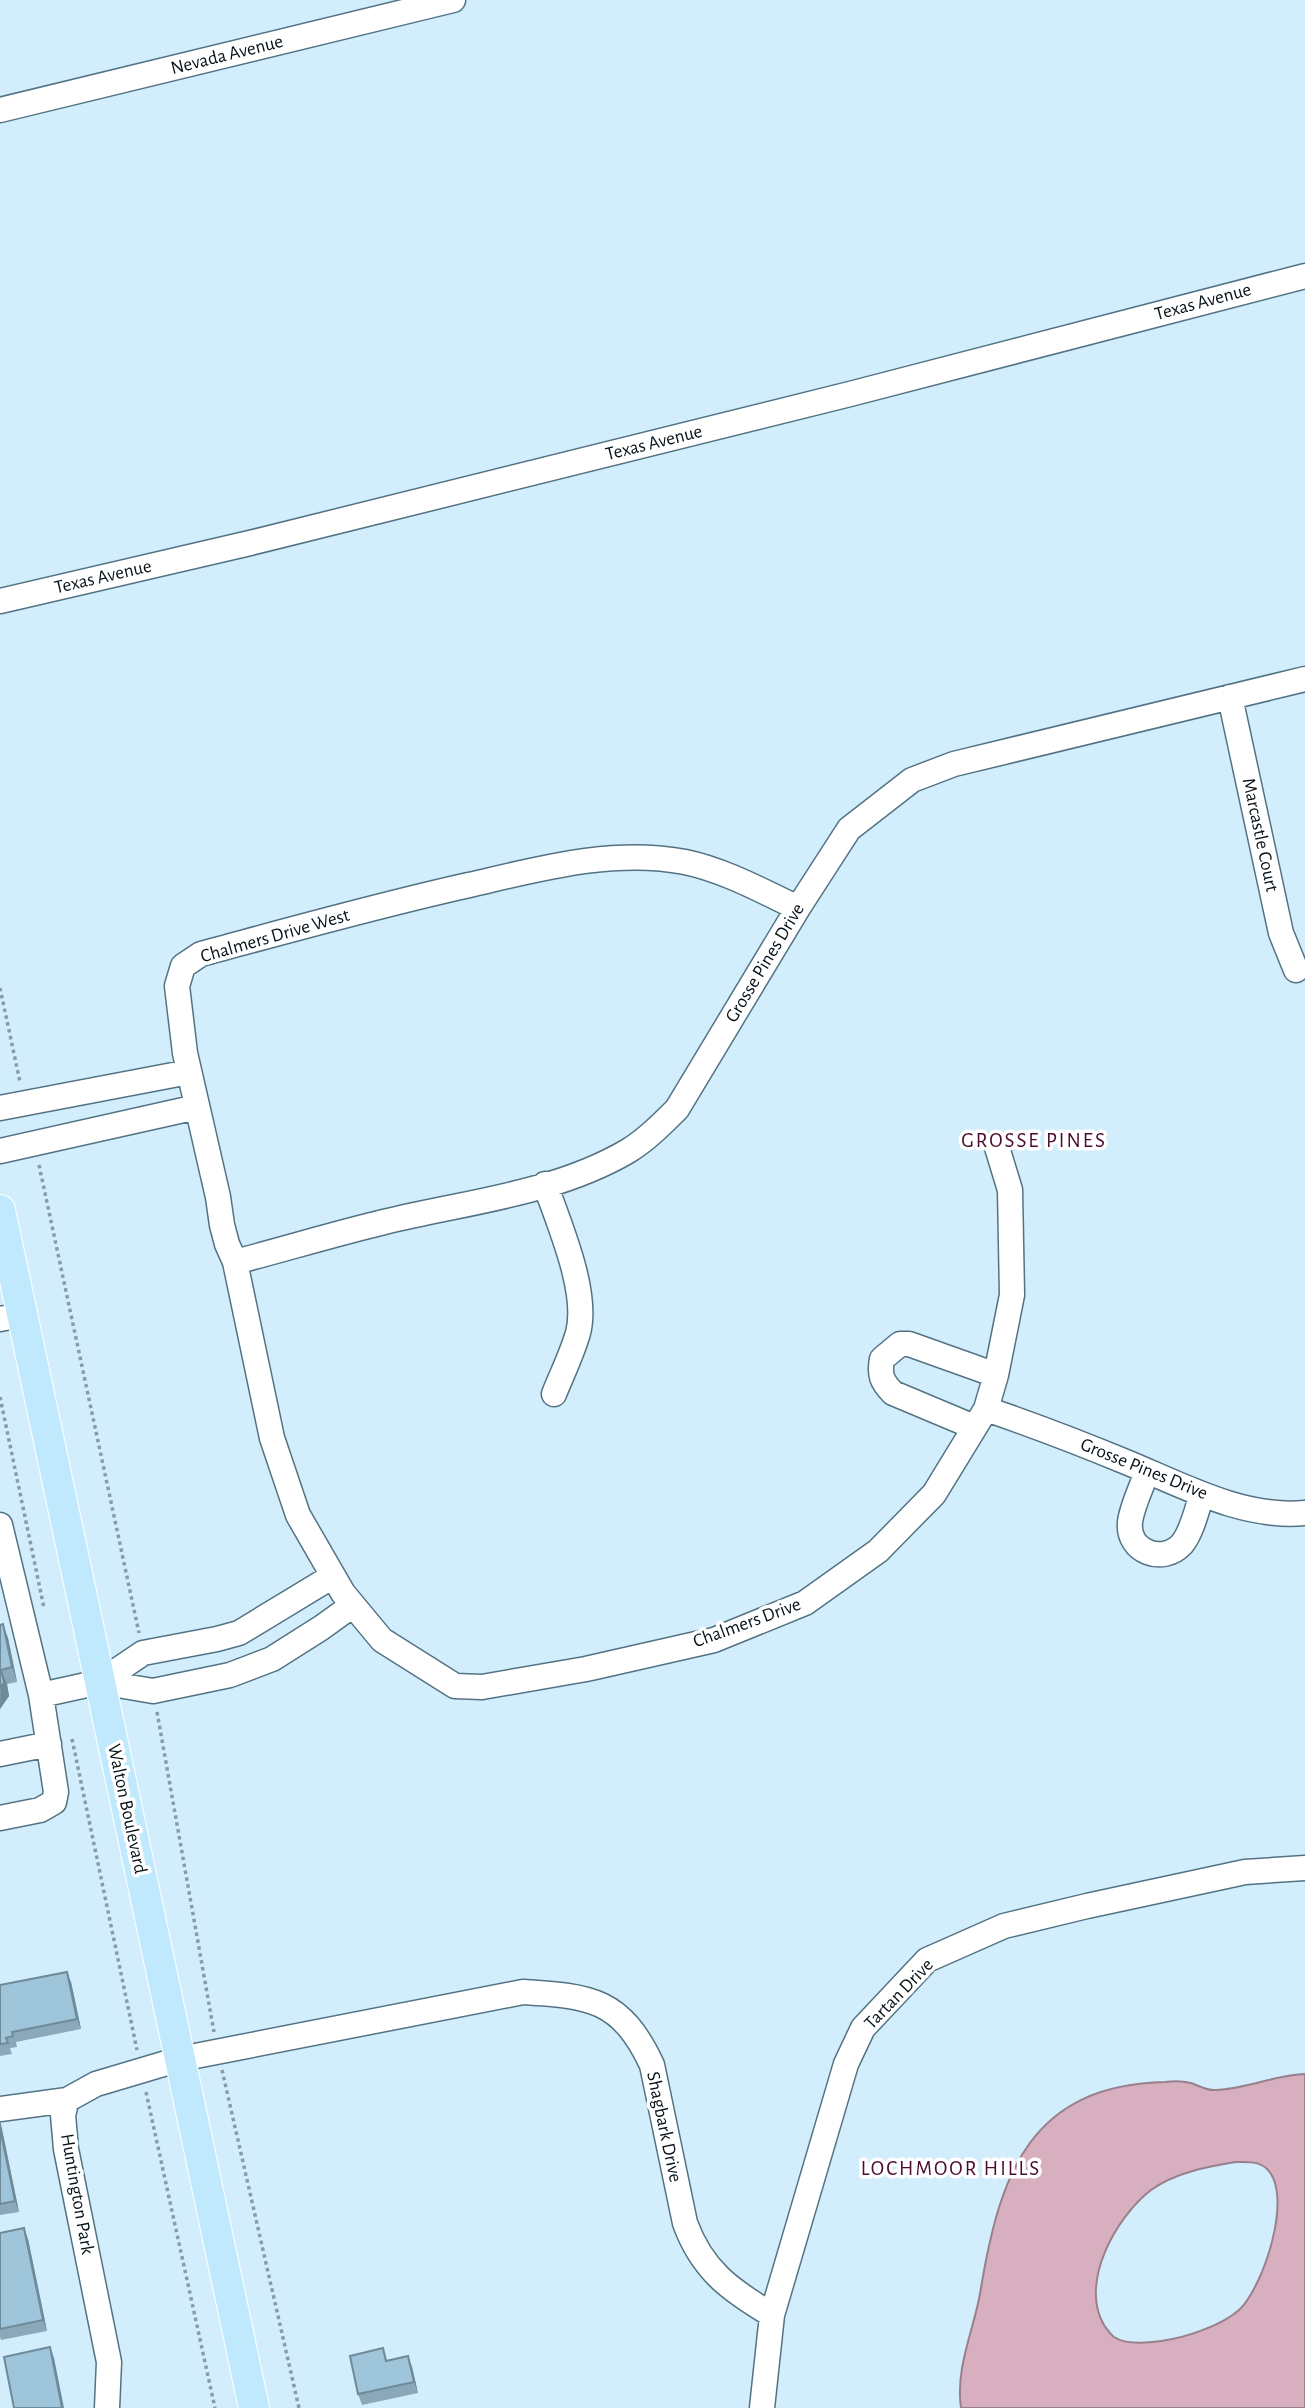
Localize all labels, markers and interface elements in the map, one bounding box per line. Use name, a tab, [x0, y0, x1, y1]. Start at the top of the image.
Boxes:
street label: Nevada Avenue	[169, 32, 285, 78]
street label: Texas Avenue	[1153, 280, 1253, 324]
street label: Texas Avenue	[604, 422, 704, 464]
street label: Texas Avenue	[53, 557, 153, 597]
street label: Marcastle Court	[1239, 776, 1281, 894]
street label: Grosse Pines Drive	[722, 900, 808, 1026]
street label: Chalmers Drive West	[198, 906, 352, 966]
district label: GROSSE PINES	[961, 1130, 1107, 1151]
street label: Grosse Pines Drive	[1078, 1435, 1210, 1503]
street label: Chalmers Drive	[691, 1595, 803, 1651]
street label: Walton Boulevard	[104, 1742, 150, 1876]
street label: Tartan Drive	[861, 1955, 937, 2033]
street label: Shagbark Drive	[643, 2070, 685, 2184]
street label: Huntington Park	[57, 2132, 97, 2256]
district label: LOCHMOOR HILLS	[861, 2158, 1041, 2179]

